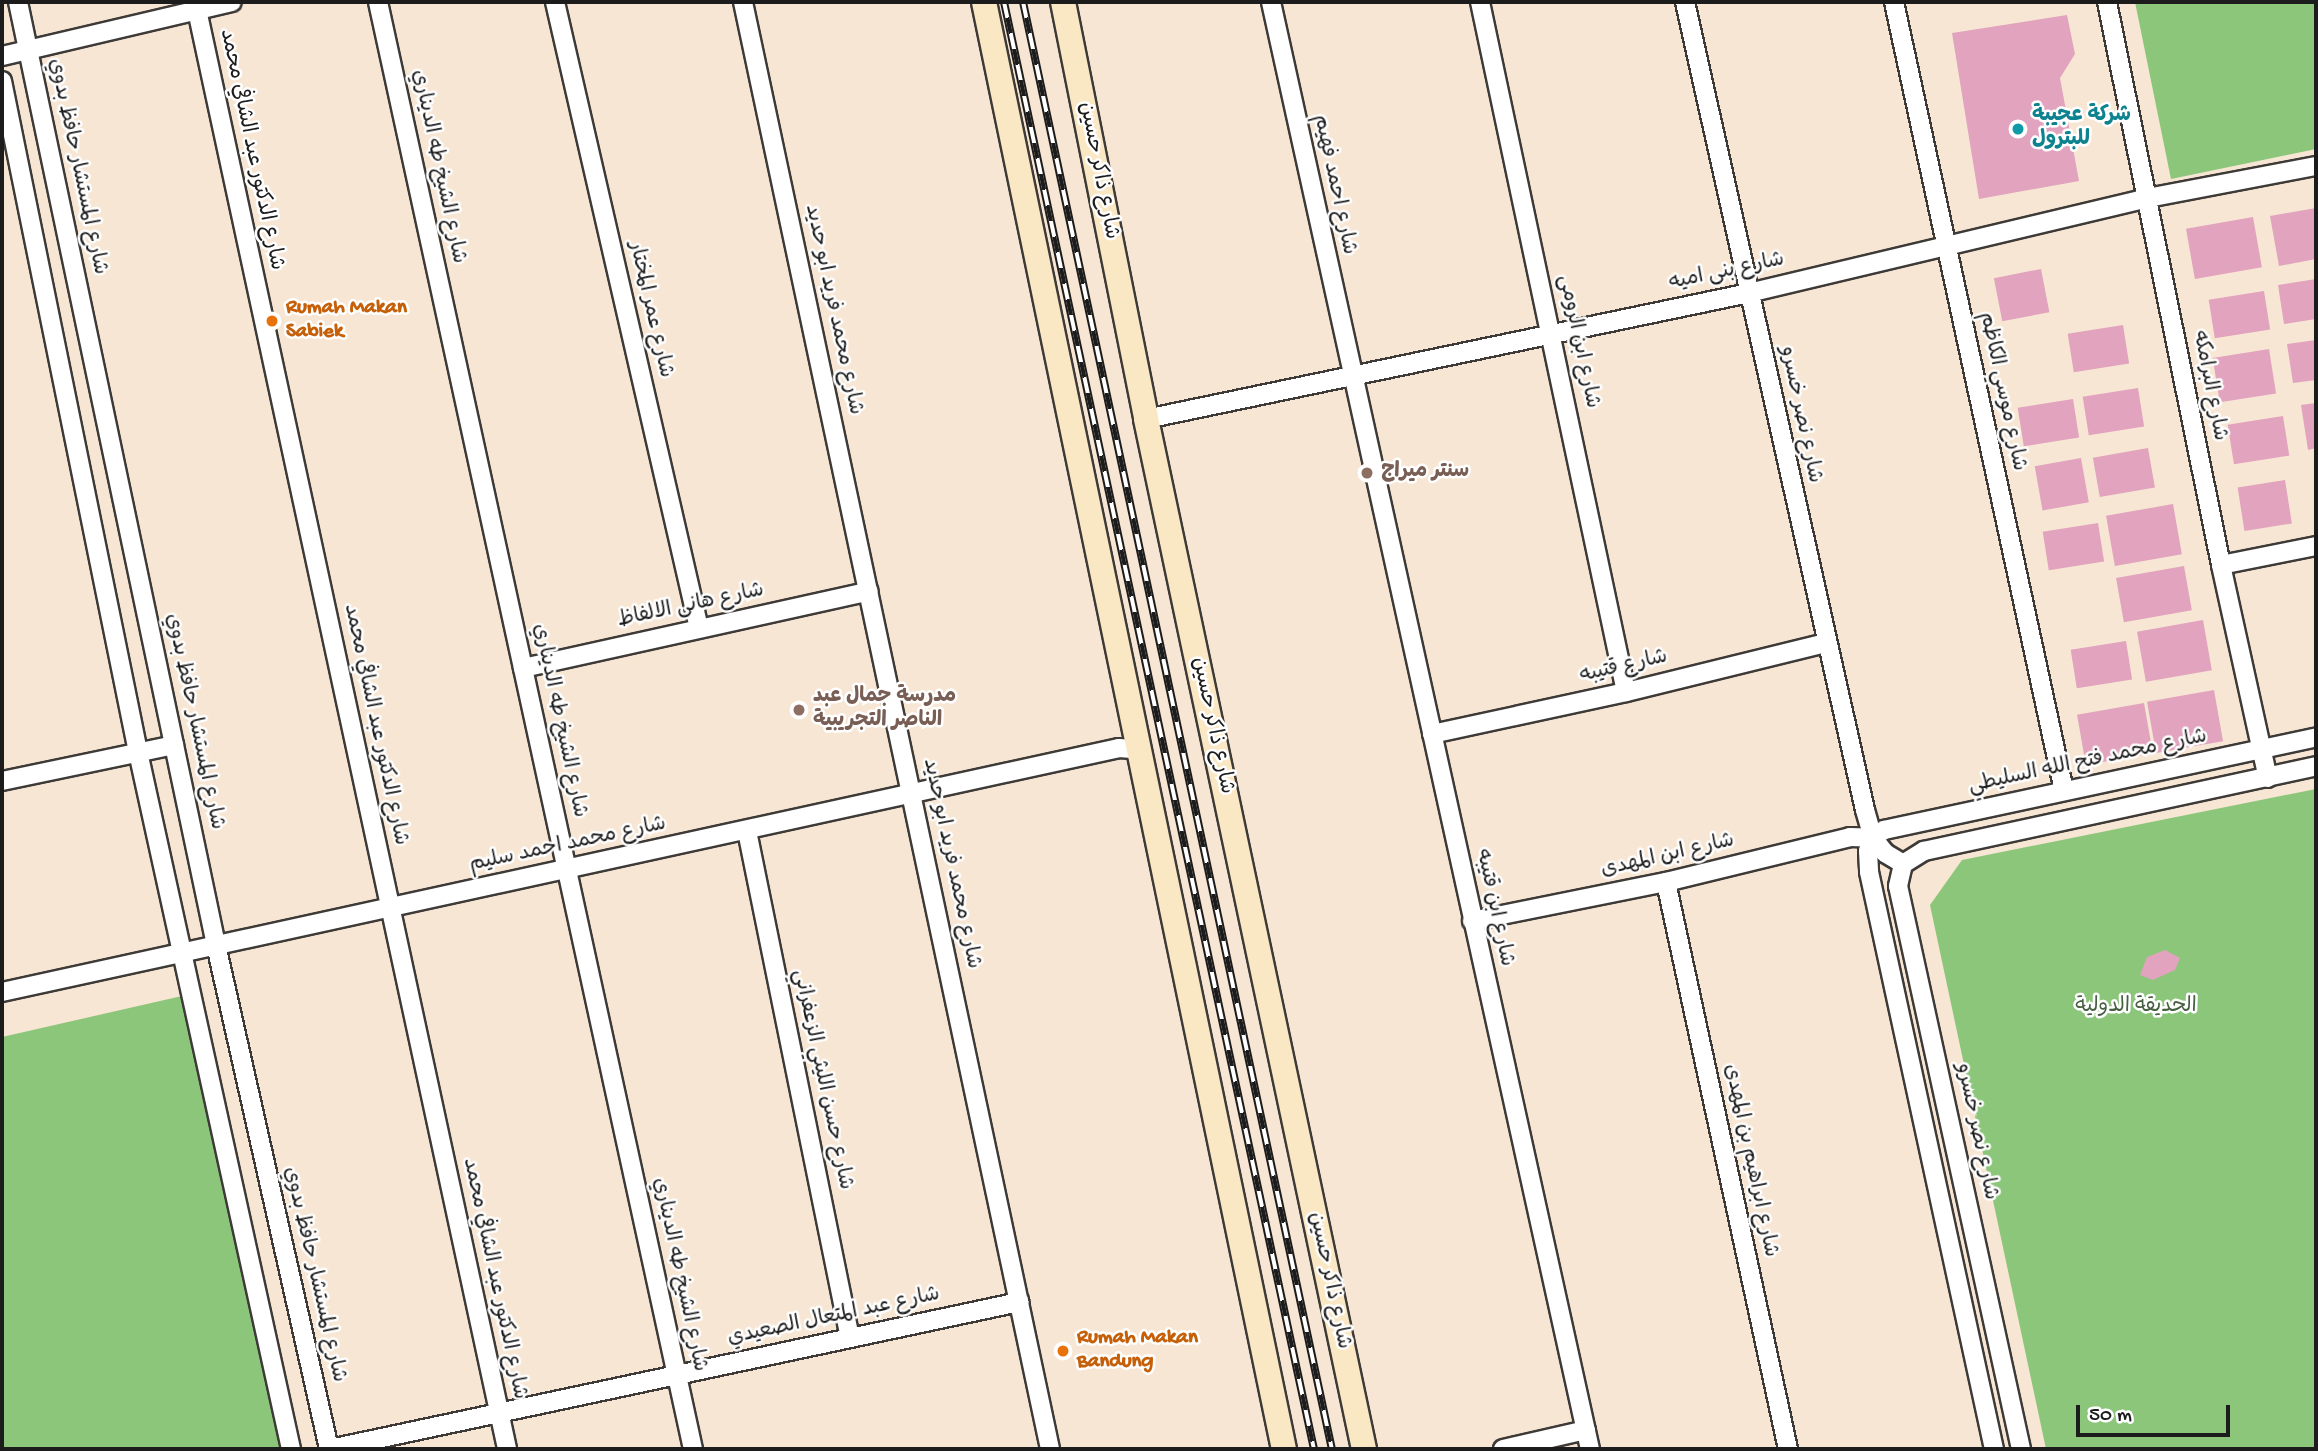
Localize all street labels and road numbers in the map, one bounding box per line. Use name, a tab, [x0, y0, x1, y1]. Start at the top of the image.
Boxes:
street label: شارع الدكتور عبد الشافي محمد	[212, 27, 288, 273]
street label: شارع المستشار حافظ بدوي	[41, 57, 111, 277]
street label: شارع الشيخ طه الديناري	[404, 68, 470, 266]
street label: شارع ذاكر حسين	[1071, 100, 1123, 242]
street label: شارع احمد فهيم	[1306, 113, 1360, 257]
street label: شارع محمد فريد ابو حديد	[797, 203, 867, 417]
street label: شارع عمر المختار	[621, 239, 677, 381]
street label: شارع بنى اميه	[1667, 248, 1787, 298]
street label: شارع ابن الرومى	[1551, 273, 1603, 411]
street label: شارع موسي الكاظم	[1972, 310, 2030, 474]
street label: شارع البرامكه	[2185, 329, 2231, 443]
street label: شارع نصر خسرو	[1772, 344, 1826, 486]
street label: شارع هانى الالفاظ	[616, 579, 766, 635]
street label: شارع الدكتور عبد الشافي محمد	[336, 602, 412, 848]
street label: شارع المستشار حافظ بدوي	[158, 612, 228, 832]
street label: شارع الشيخ طه الديناري	[525, 622, 591, 820]
street label: شارع قتيبه	[1578, 646, 1670, 690]
street label: شارع ذاكر حسين	[1184, 655, 1238, 797]
street label: شارع محمد فتح الله السليطي	[1967, 725, 2209, 801]
street label: شارع محمد فريد ابو حديد	[915, 757, 985, 971]
street label: شارع محمد احمد سليم	[467, 813, 669, 879]
street label: شارع ابن المهدى	[1599, 829, 1737, 885]
street label: شارع ابن قتيبه	[1468, 847, 1518, 969]
street label: شارع حسن الليثي الزعفراني	[785, 968, 857, 1192]
street label: شارع نصر خسرو	[1948, 1061, 2002, 1203]
street label: شارع ابراهيم بن المهدى	[1716, 1062, 1782, 1260]
street label: شارع الدكتور عبد الشافي محمد	[455, 1156, 531, 1402]
street label: شارع المستشار حافظ بدوي	[276, 1165, 350, 1385]
street label: شارع الشيخ طه الديناري	[645, 1176, 711, 1374]
street label: شارع ذاكر حسين	[1301, 1210, 1355, 1352]
street label: شارع عبد المتعال الصعيدي	[726, 1283, 942, 1353]

